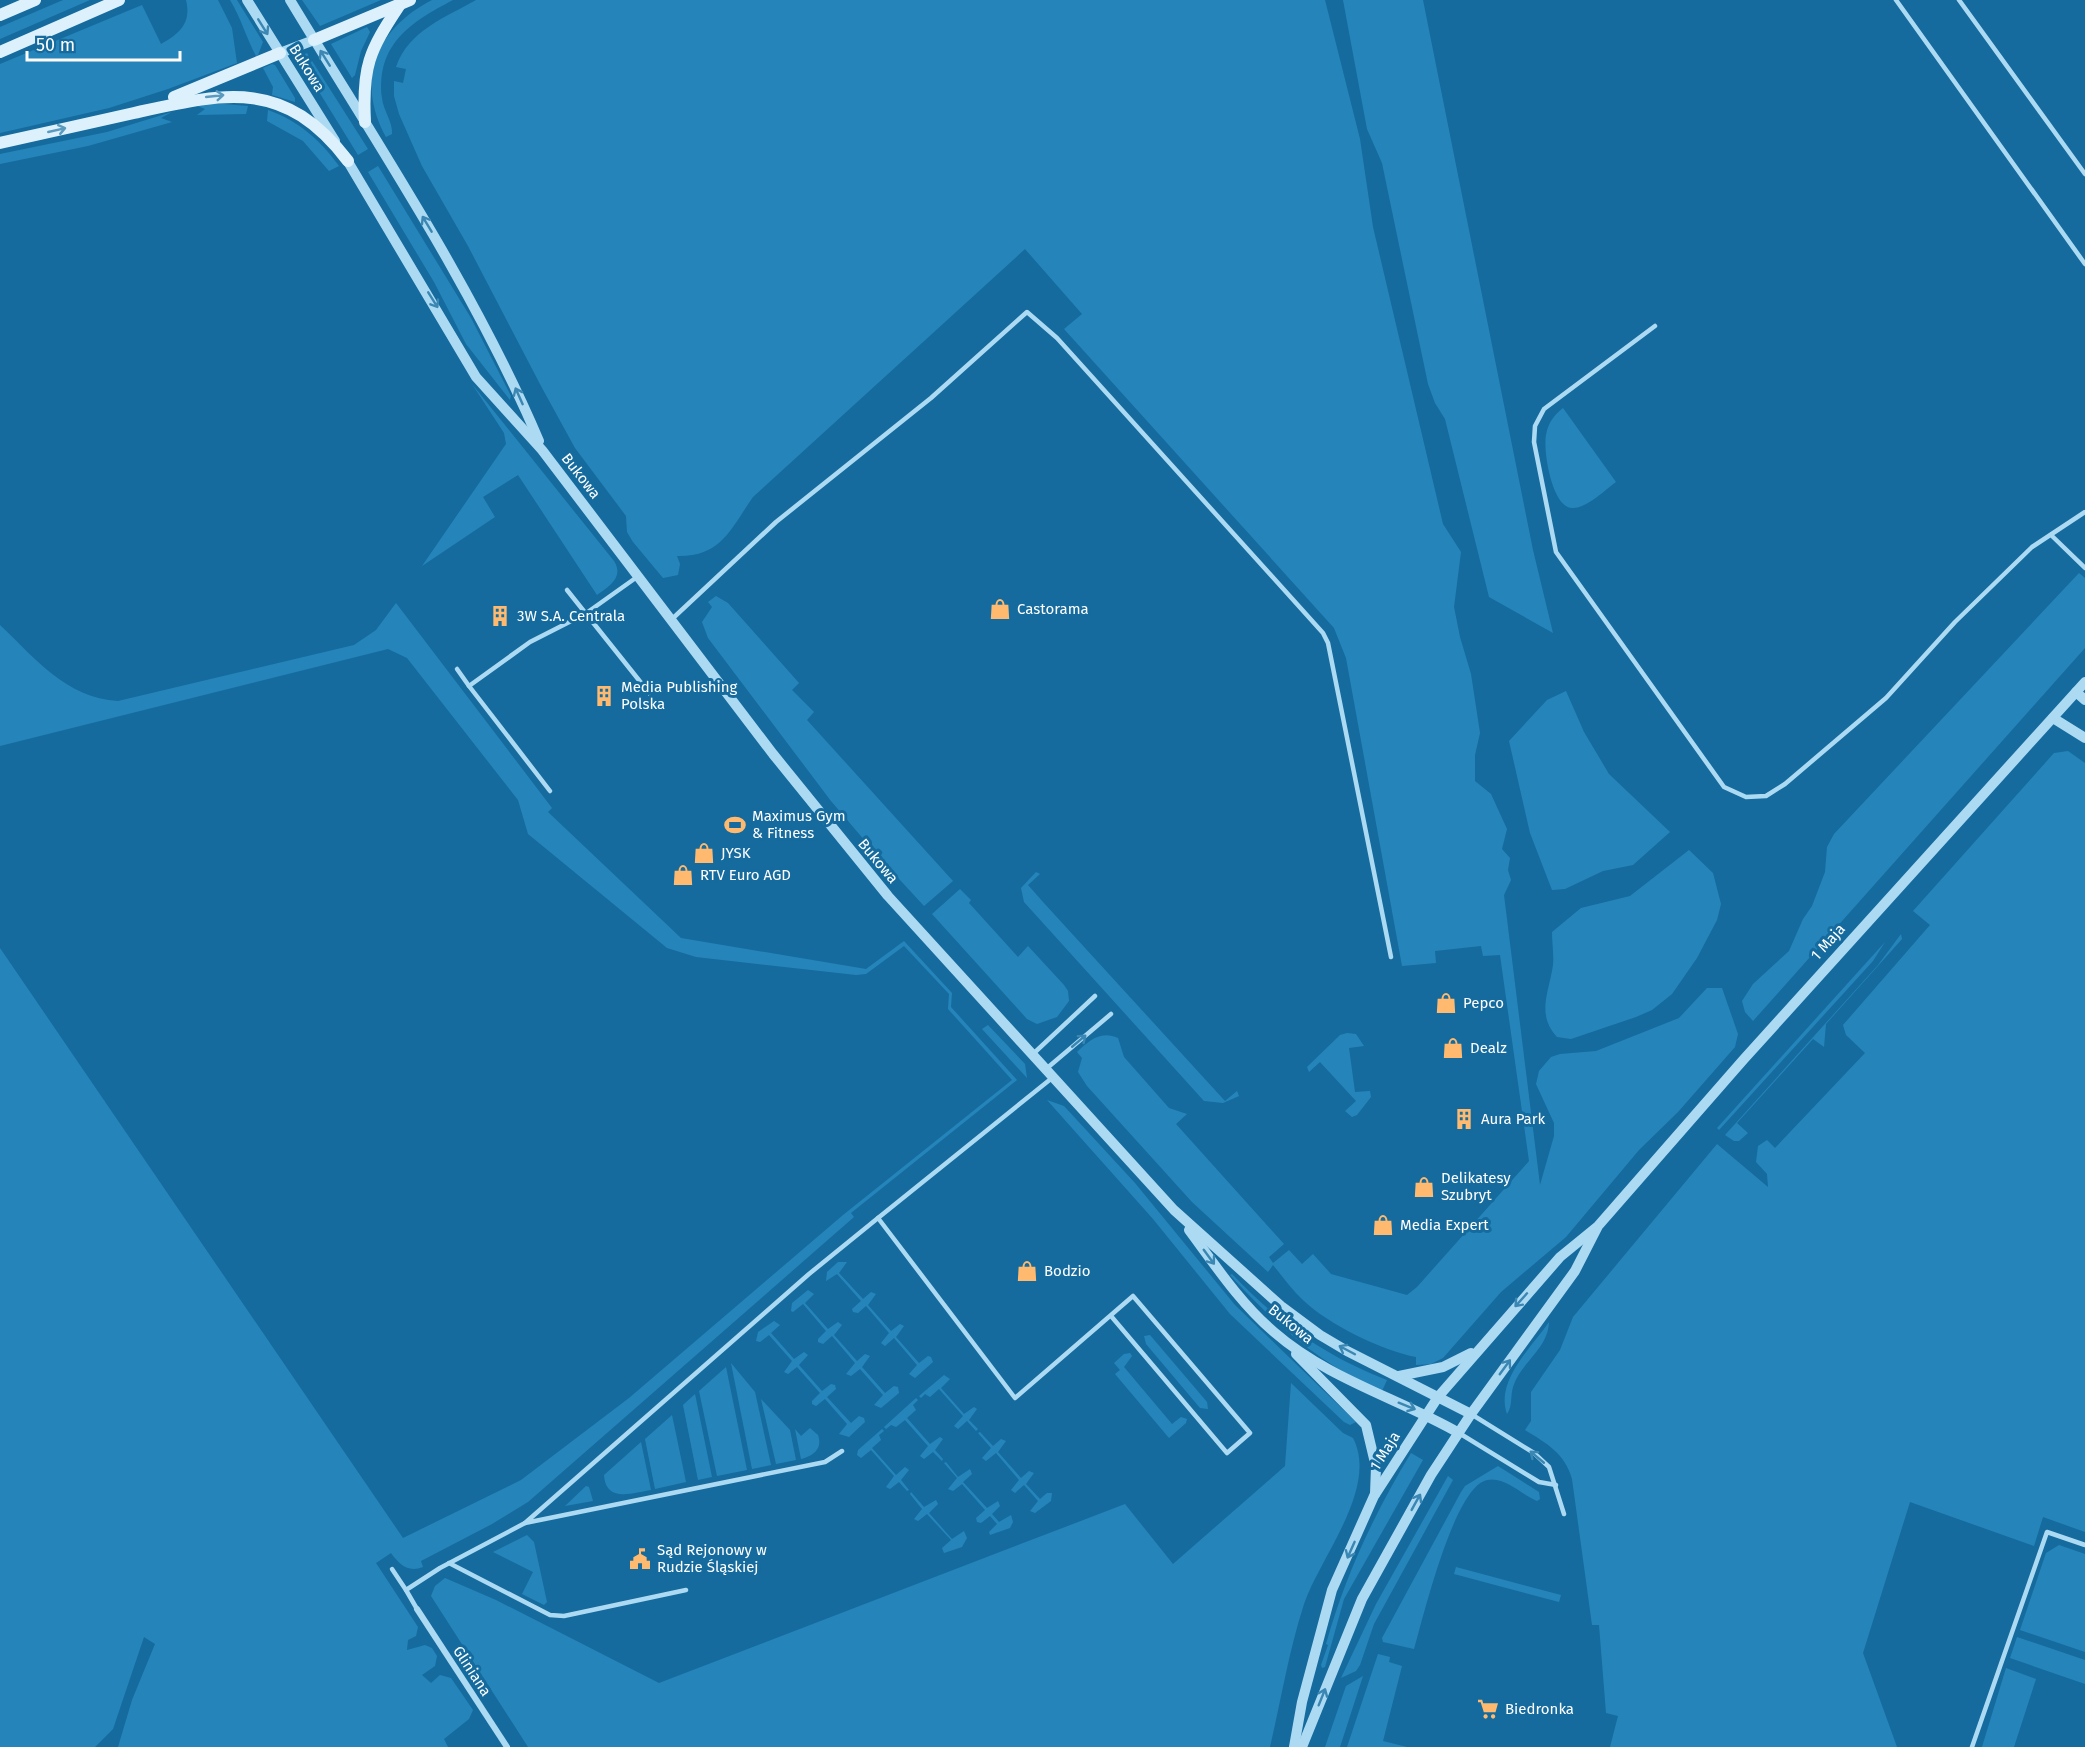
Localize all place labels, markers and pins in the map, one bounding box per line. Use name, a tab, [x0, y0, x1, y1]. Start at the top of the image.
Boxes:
shop icon: Castorama	[988, 597, 1012, 621]
place label: Castorama	[1017, 600, 1089, 618]
building icon: 3W S.A. Centrala	[488, 604, 512, 628]
place label: 3W S.A. Centrala	[517, 607, 625, 625]
place label: Media Publishing Polska	[621, 678, 738, 713]
building icon: Media Publishing Polska	[592, 684, 616, 708]
place label: Maximus Gym & Fitness	[752, 807, 846, 842]
sports icon: Maximus Gym & Fitness	[723, 813, 747, 837]
shop icon: JYSK	[692, 841, 716, 865]
place label: JYSK	[721, 844, 751, 862]
shop icon: RTV Euro AGD	[671, 863, 695, 887]
place label: RTV Euro AGD	[700, 866, 791, 884]
shop icon: Pepco	[1434, 991, 1458, 1015]
place label: Pepco	[1463, 994, 1504, 1012]
shop icon: Dealz	[1441, 1036, 1465, 1060]
place label: Dealz	[1470, 1039, 1507, 1057]
building icon: Aura Park	[1452, 1107, 1476, 1131]
place label: Aura Park	[1481, 1110, 1546, 1128]
place label: Delikatesy Szubryt	[1441, 1169, 1511, 1204]
shop icon: Delikatesy Szubryt	[1412, 1175, 1436, 1199]
shop icon: Media Expert	[1371, 1213, 1395, 1237]
place label: Media Expert	[1400, 1216, 1489, 1234]
shop icon: Bodzio	[1015, 1259, 1039, 1283]
place label: Bodzio	[1044, 1262, 1090, 1280]
place label: Sąd Rejonowy w Rudzie Śląskiej	[657, 1541, 767, 1576]
public building icon: Sąd Rejonowy w Rudzie Śląskiej	[628, 1547, 652, 1571]
supermarket icon: Biedronka	[1476, 1697, 1500, 1721]
place label: Biedronka	[1505, 1700, 1574, 1718]

